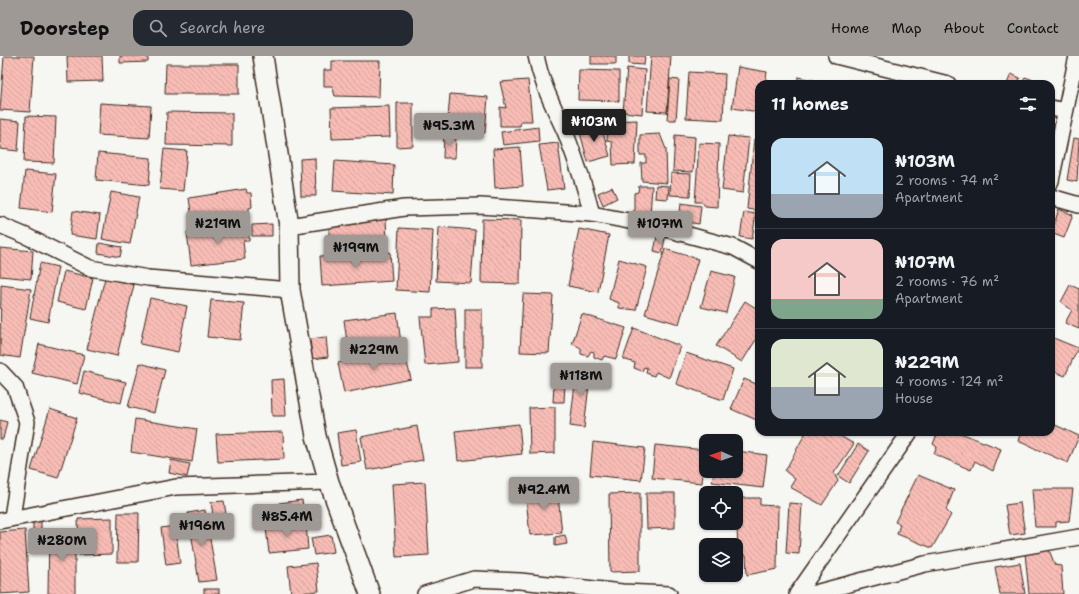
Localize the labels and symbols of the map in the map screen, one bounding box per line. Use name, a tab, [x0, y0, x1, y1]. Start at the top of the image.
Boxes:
pin: ₦103M	[566, 109, 622, 143]
pin: ₦95.3M	[416, 113, 482, 147]
pin: ₦219M	[190, 211, 246, 245]
pin: ₦107M	[632, 211, 688, 245]
pin: ₦199M	[328, 235, 384, 269]
pin: ₦229M	[346, 337, 402, 371]
pin: ₦118M	[553, 363, 609, 397]
north arrow	[699, 434, 743, 478]
pin: ₦92.4M	[511, 477, 577, 511]
pin: ₦85.4M	[254, 504, 320, 538]
pin: ₦196M	[174, 513, 230, 547]
pin: ₦280M	[34, 528, 90, 562]

